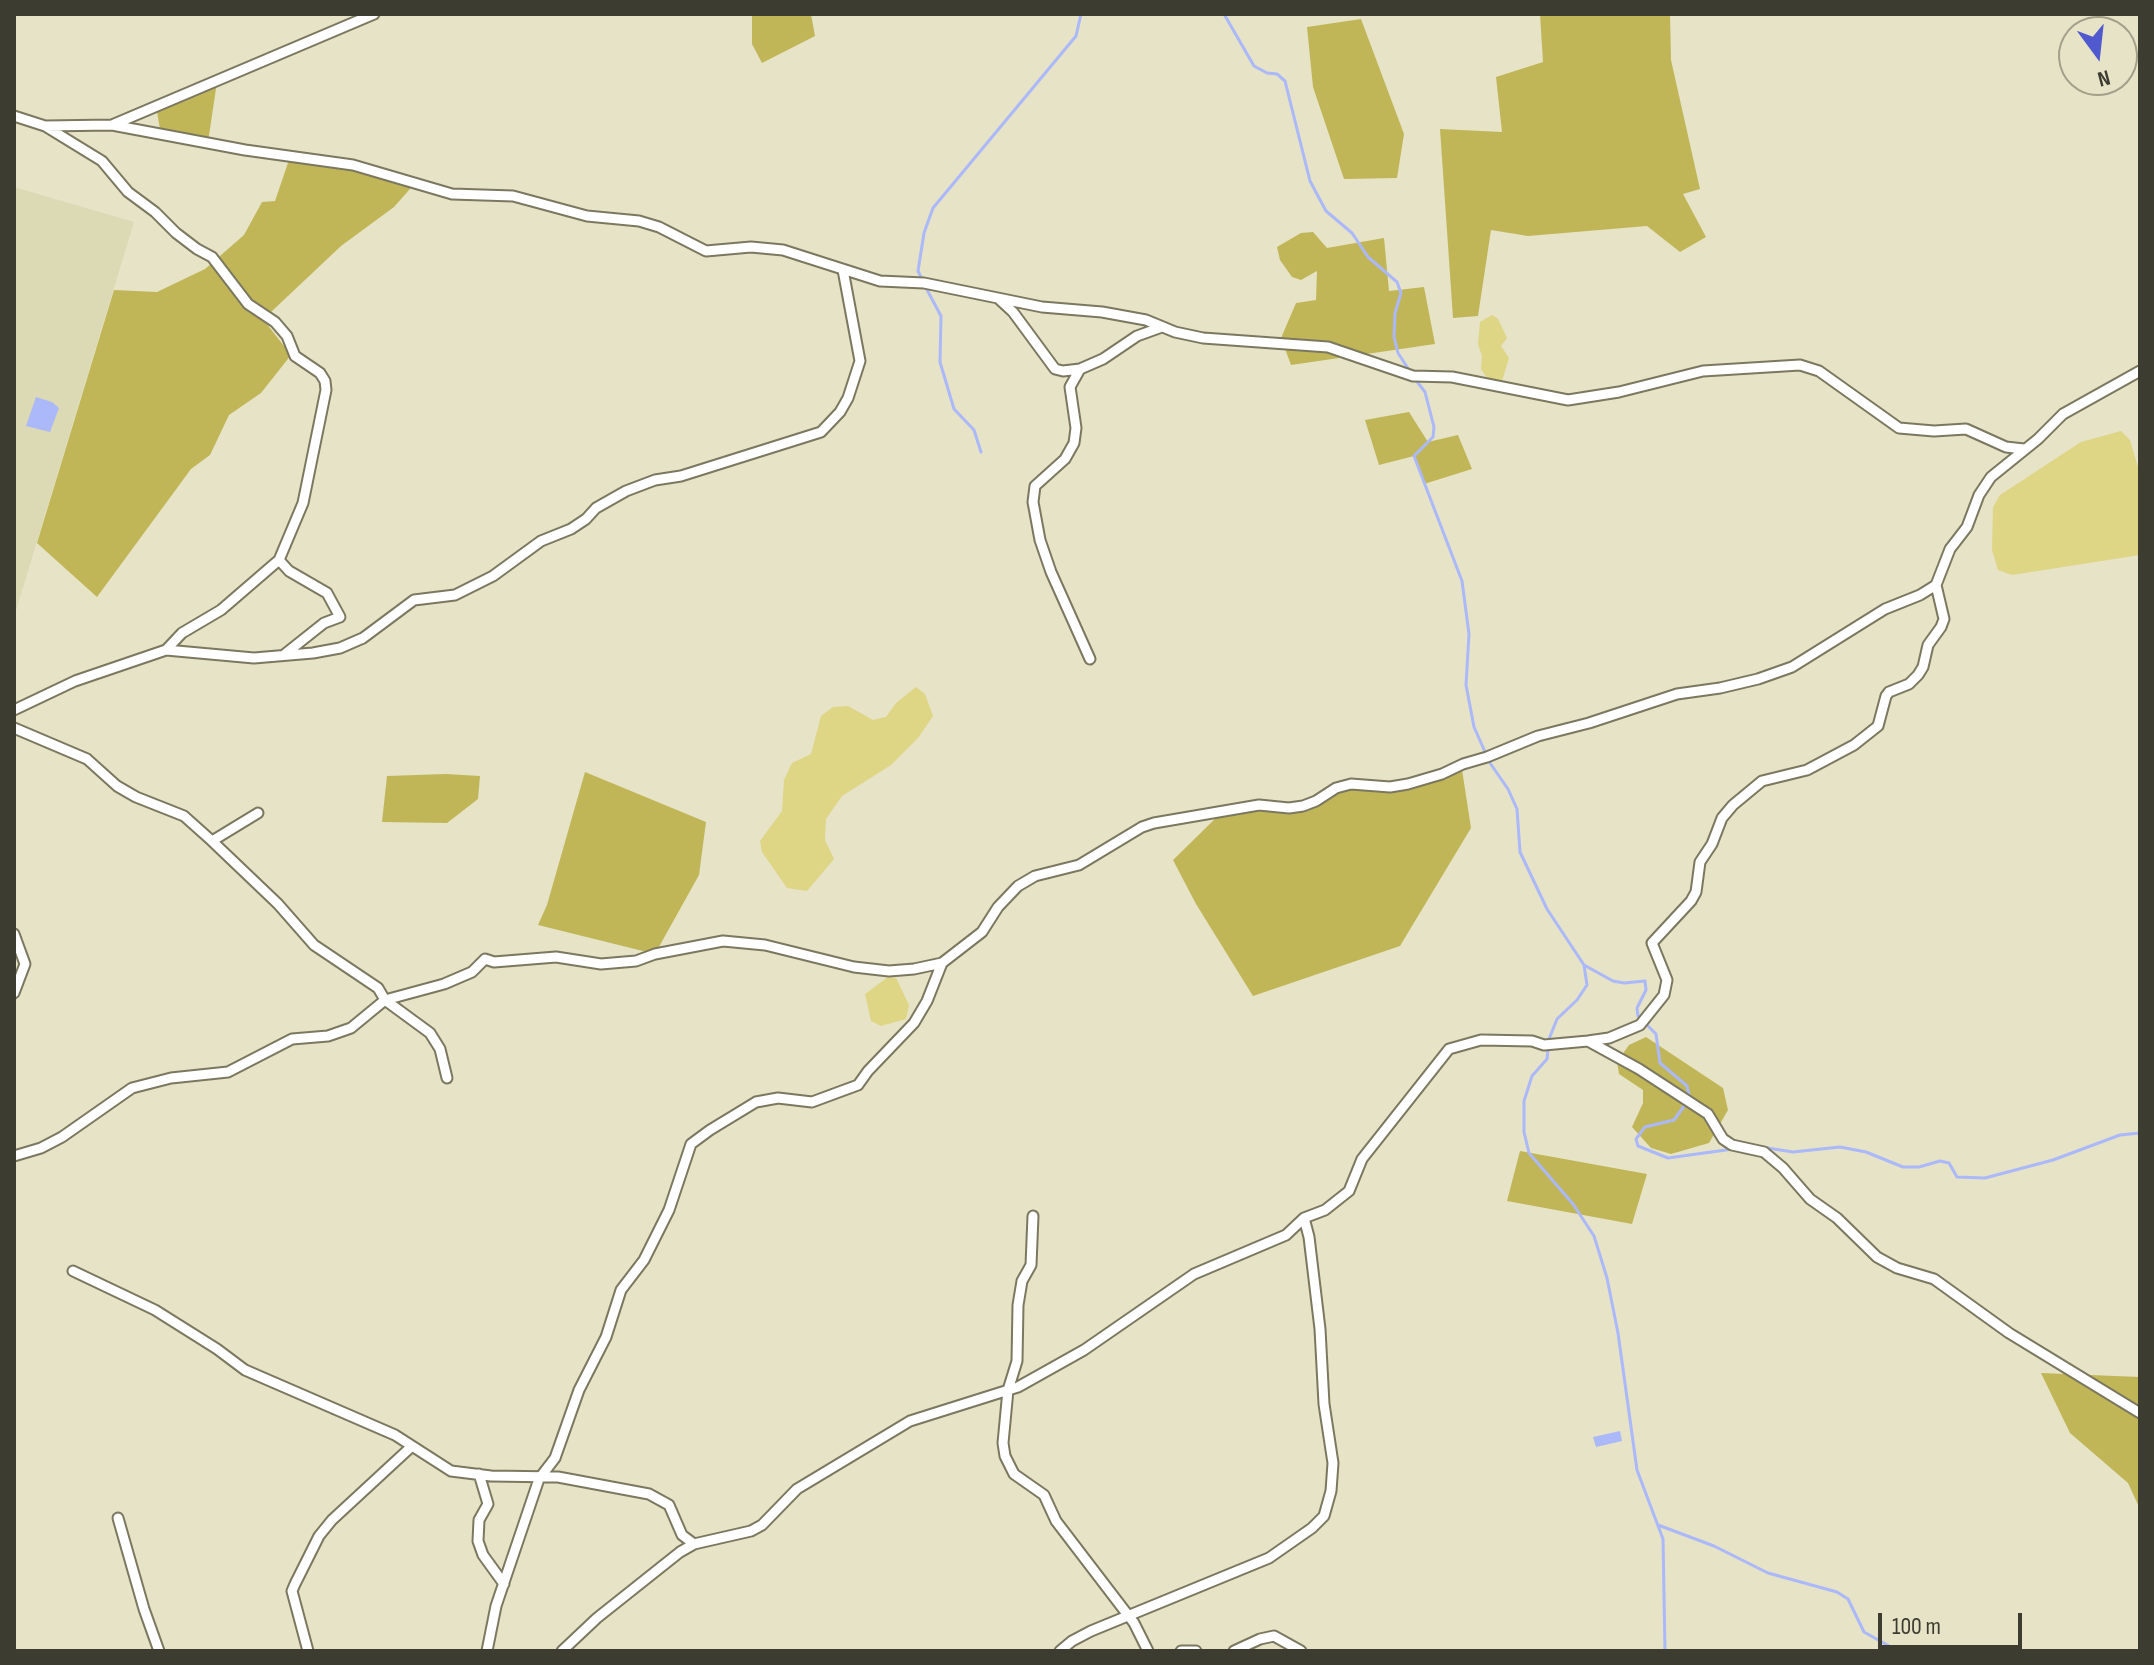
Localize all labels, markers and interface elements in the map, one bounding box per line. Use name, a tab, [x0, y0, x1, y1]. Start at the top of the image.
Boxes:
north arrow	[2058, 16, 2138, 96]
text: N	[2095, 63, 2113, 92]
scale bar	[1882, 1597, 2026, 1647]
text: 100 m	[1892, 1612, 1941, 1641]

